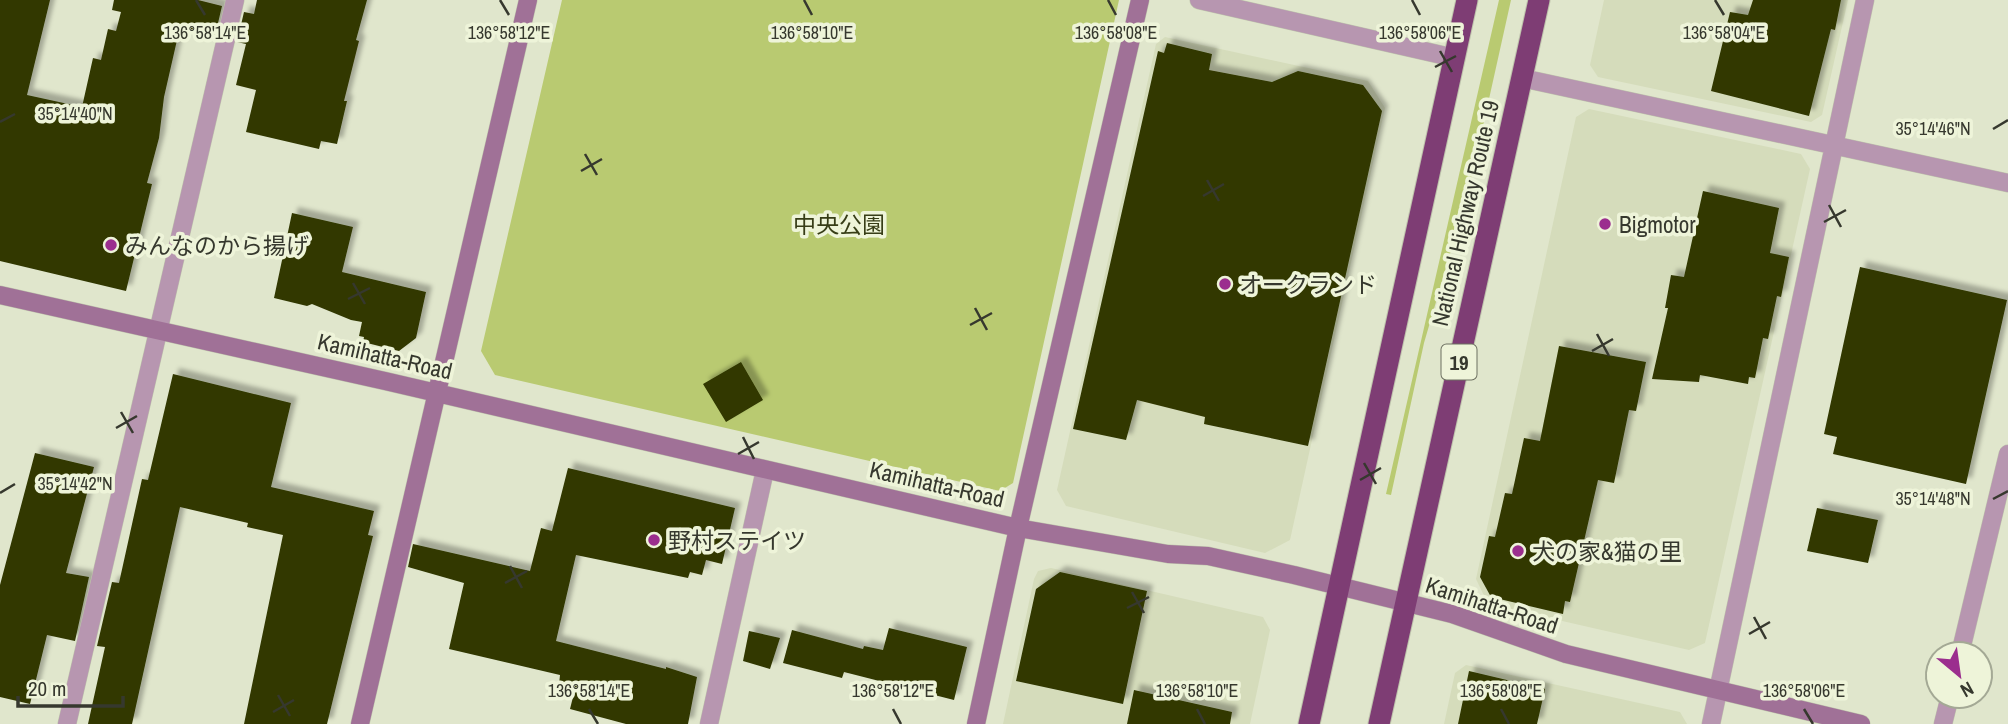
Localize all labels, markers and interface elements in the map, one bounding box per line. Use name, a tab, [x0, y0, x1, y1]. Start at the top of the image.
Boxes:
text: 136°58'14"E	[164, 20, 246, 45]
text: 136°58'12"E	[468, 20, 550, 45]
text: 136°58'10"E	[771, 20, 853, 45]
text: 136°58'08"E	[1075, 20, 1157, 45]
text: 136°58'06"E	[1379, 20, 1461, 45]
text: 136°58'04"E	[1683, 20, 1765, 45]
street label: National Highway Route 19	[1424, 97, 1506, 329]
text: 35°14'40"N	[37, 101, 113, 126]
text: 35°14'46"N	[1895, 116, 1971, 141]
park label: 中央公園	[793, 209, 885, 240]
place label: Bigmotor	[1619, 209, 1696, 240]
marker: Bigmotor	[1597, 216, 1613, 232]
place label: みんなのから揚げ	[125, 230, 309, 261]
marker: みんなのから揚げ	[103, 237, 119, 253]
place label: オークランド	[1239, 269, 1377, 300]
marker: オークランド	[1217, 276, 1233, 292]
street label: Kamihatta-Road	[315, 325, 455, 387]
road number: 19	[1442, 344, 1476, 380]
street label: Kamihatta-Road	[867, 453, 1007, 515]
text: 35°14'42"N	[37, 471, 113, 496]
text: 35°14'48"N	[1895, 486, 1971, 511]
place label: 野村ステイツ	[668, 525, 806, 556]
marker: 野村ステイツ	[646, 532, 662, 548]
place label: 犬の家&猫の里	[1532, 536, 1683, 567]
marker: 犬の家&猫の里	[1510, 543, 1526, 559]
street label: Kamihatta-Road	[1422, 569, 1562, 641]
north arrow	[1924, 640, 1994, 710]
scale bar	[18, 664, 122, 708]
text: 20 m	[28, 674, 66, 703]
text: N	[1956, 676, 1978, 704]
text: 136°58'14"E	[548, 678, 630, 703]
text: 136°58'12"E	[852, 678, 934, 703]
text: 136°58'10"E	[1156, 678, 1238, 703]
text: 136°58'08"E	[1460, 678, 1542, 703]
text: 136°58'06"E	[1763, 678, 1845, 703]

